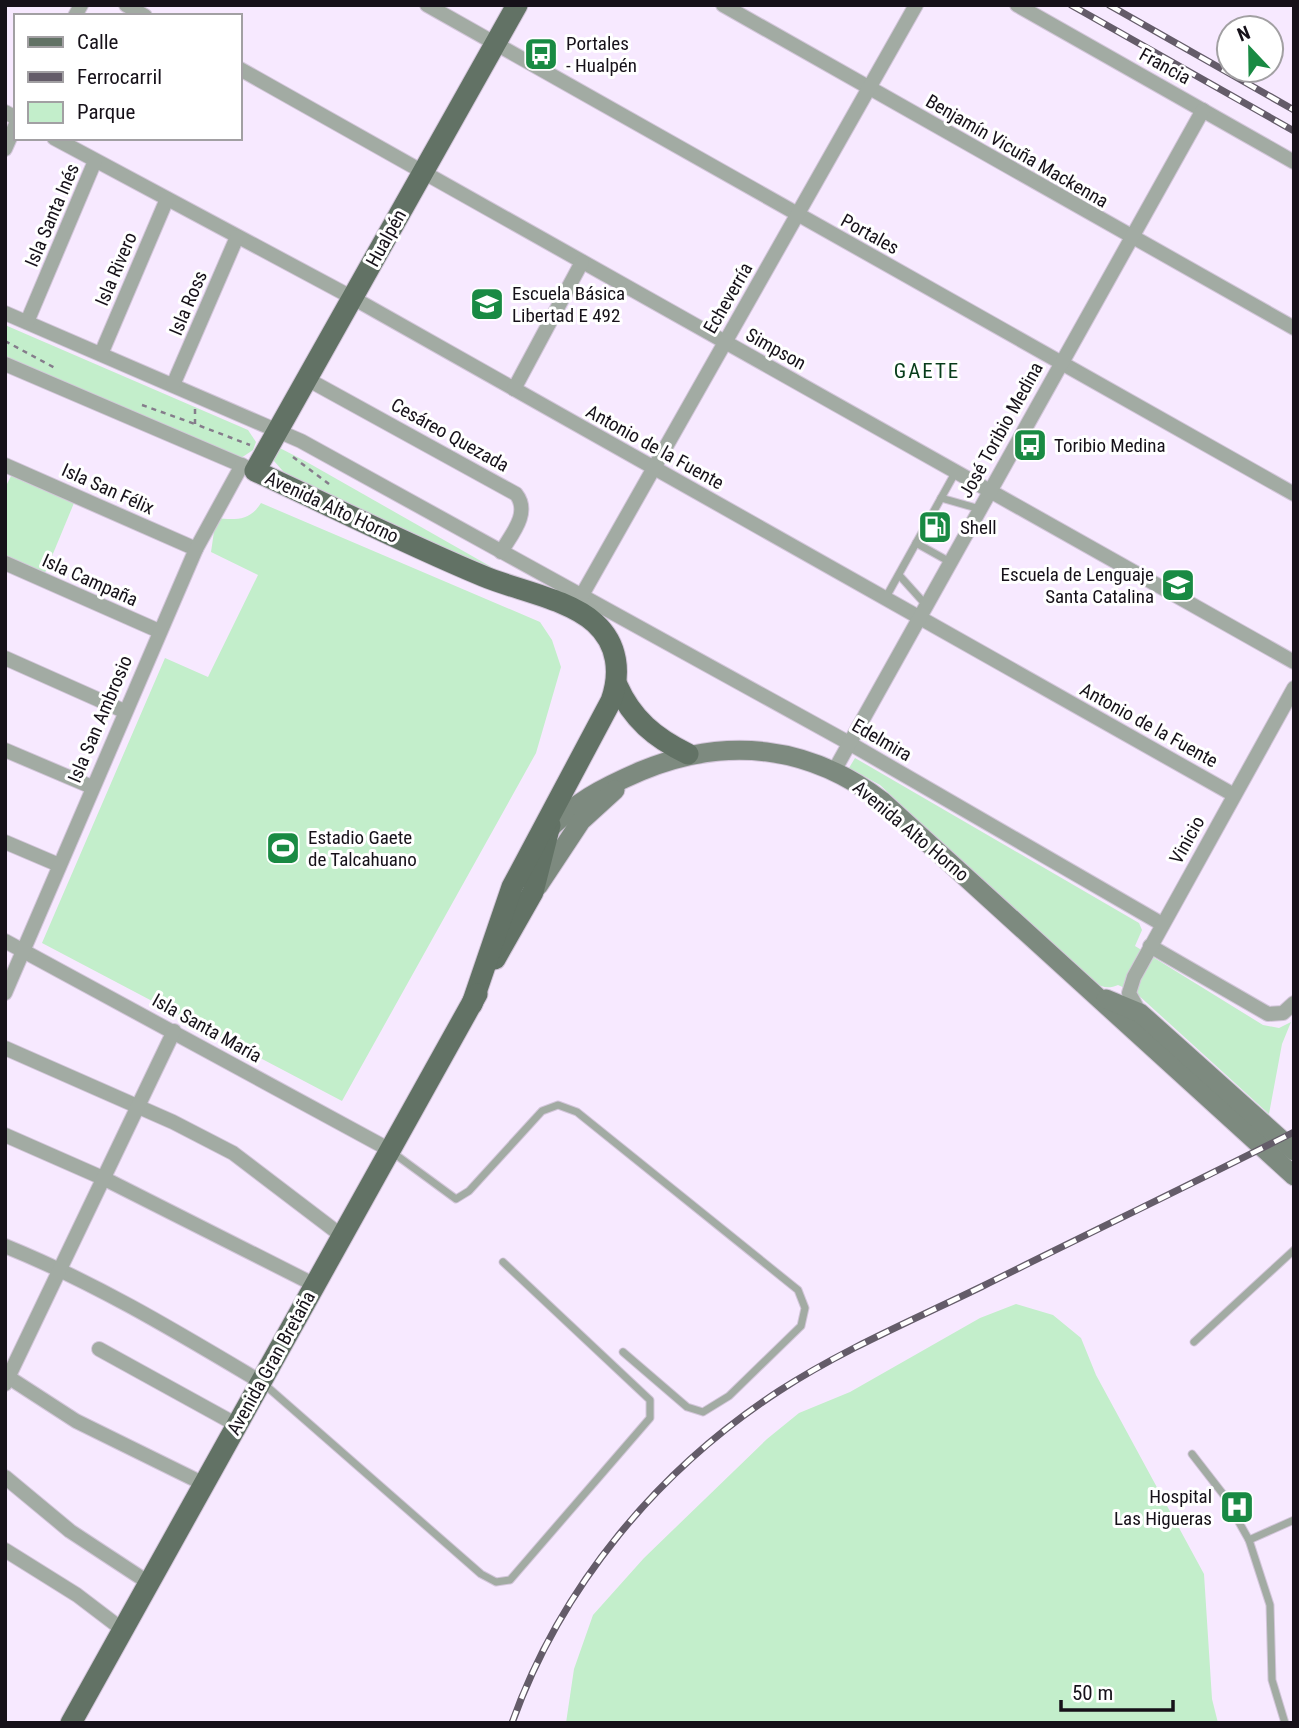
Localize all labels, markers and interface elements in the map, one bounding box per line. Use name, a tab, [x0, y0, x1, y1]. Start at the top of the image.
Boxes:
legend	[14, 14, 242, 140]
north arrow	[1215, 14, 1285, 84]
text: N	[1234, 21, 1254, 47]
text: Calle	[77, 30, 119, 54]
place label: Portales - Hualpén	[566, 32, 637, 77]
bus stop icon: Portales - Hualpén	[522, 35, 560, 73]
street label: Francia	[1135, 43, 1195, 89]
text: Ferrocarril	[77, 65, 162, 89]
street label: Benjamín Vicuña Mackenna	[922, 89, 1112, 213]
text: Parque	[77, 100, 135, 124]
street label: Isla Santa Inés	[20, 160, 84, 270]
street label: Hualpén	[361, 205, 411, 271]
street label: Portales	[837, 209, 903, 259]
street label: Isla Rivero	[90, 229, 142, 309]
street label: Echeverría	[699, 258, 757, 338]
street label: Isla Ross	[164, 267, 212, 339]
place label: Escuela Básica Libertad E 492	[512, 282, 625, 327]
school or university icon: Escuela Básica Libertad E 492	[468, 285, 506, 323]
street label: Simpson	[742, 323, 810, 375]
street label: José Toribio Medina	[954, 358, 1048, 502]
district label: GAETE	[894, 359, 960, 383]
street label: Cesáreo Quezada	[387, 393, 513, 477]
street label: Antonio de la Fuente	[582, 400, 728, 494]
bus stop icon: Toribio Medina	[1011, 426, 1049, 464]
place label: Toribio Medina	[1054, 434, 1166, 457]
street label: Isla San Félix	[58, 458, 158, 520]
street label: Avenida Alto Horno	[262, 466, 402, 548]
fuel station icon: Shell	[916, 508, 954, 546]
place label: Shell	[960, 516, 997, 539]
street label: Isla Campaña	[39, 549, 141, 611]
place label: Escuela de Lenguaje Santa Catalina	[1001, 563, 1154, 608]
school or university icon: Escuela de Lenguaje Santa Catalina	[1159, 566, 1197, 604]
street label: Isla San Ambrosio	[63, 652, 137, 786]
street label: Antonio de la Fuente	[1076, 678, 1222, 772]
street label: Edelmira	[848, 714, 916, 766]
street label: Avenida Alto Horno	[848, 776, 974, 886]
street label: Vinicio	[1165, 812, 1209, 868]
place label: Estadio Gaete de Talcahuano	[308, 826, 417, 871]
sports icon: Estadio Gaete de Talcahuano	[264, 829, 302, 867]
street label: Isla Santa María	[148, 989, 266, 1067]
street label: Avenida Gran Bretaña	[222, 1287, 320, 1439]
place label: Hospital Las Higueras	[1114, 1485, 1212, 1530]
hospital icon: Hospital Las Higueras	[1218, 1488, 1256, 1526]
scale bar	[1061, 1668, 1173, 1712]
text: 50 m	[1072, 1681, 1113, 1705]

